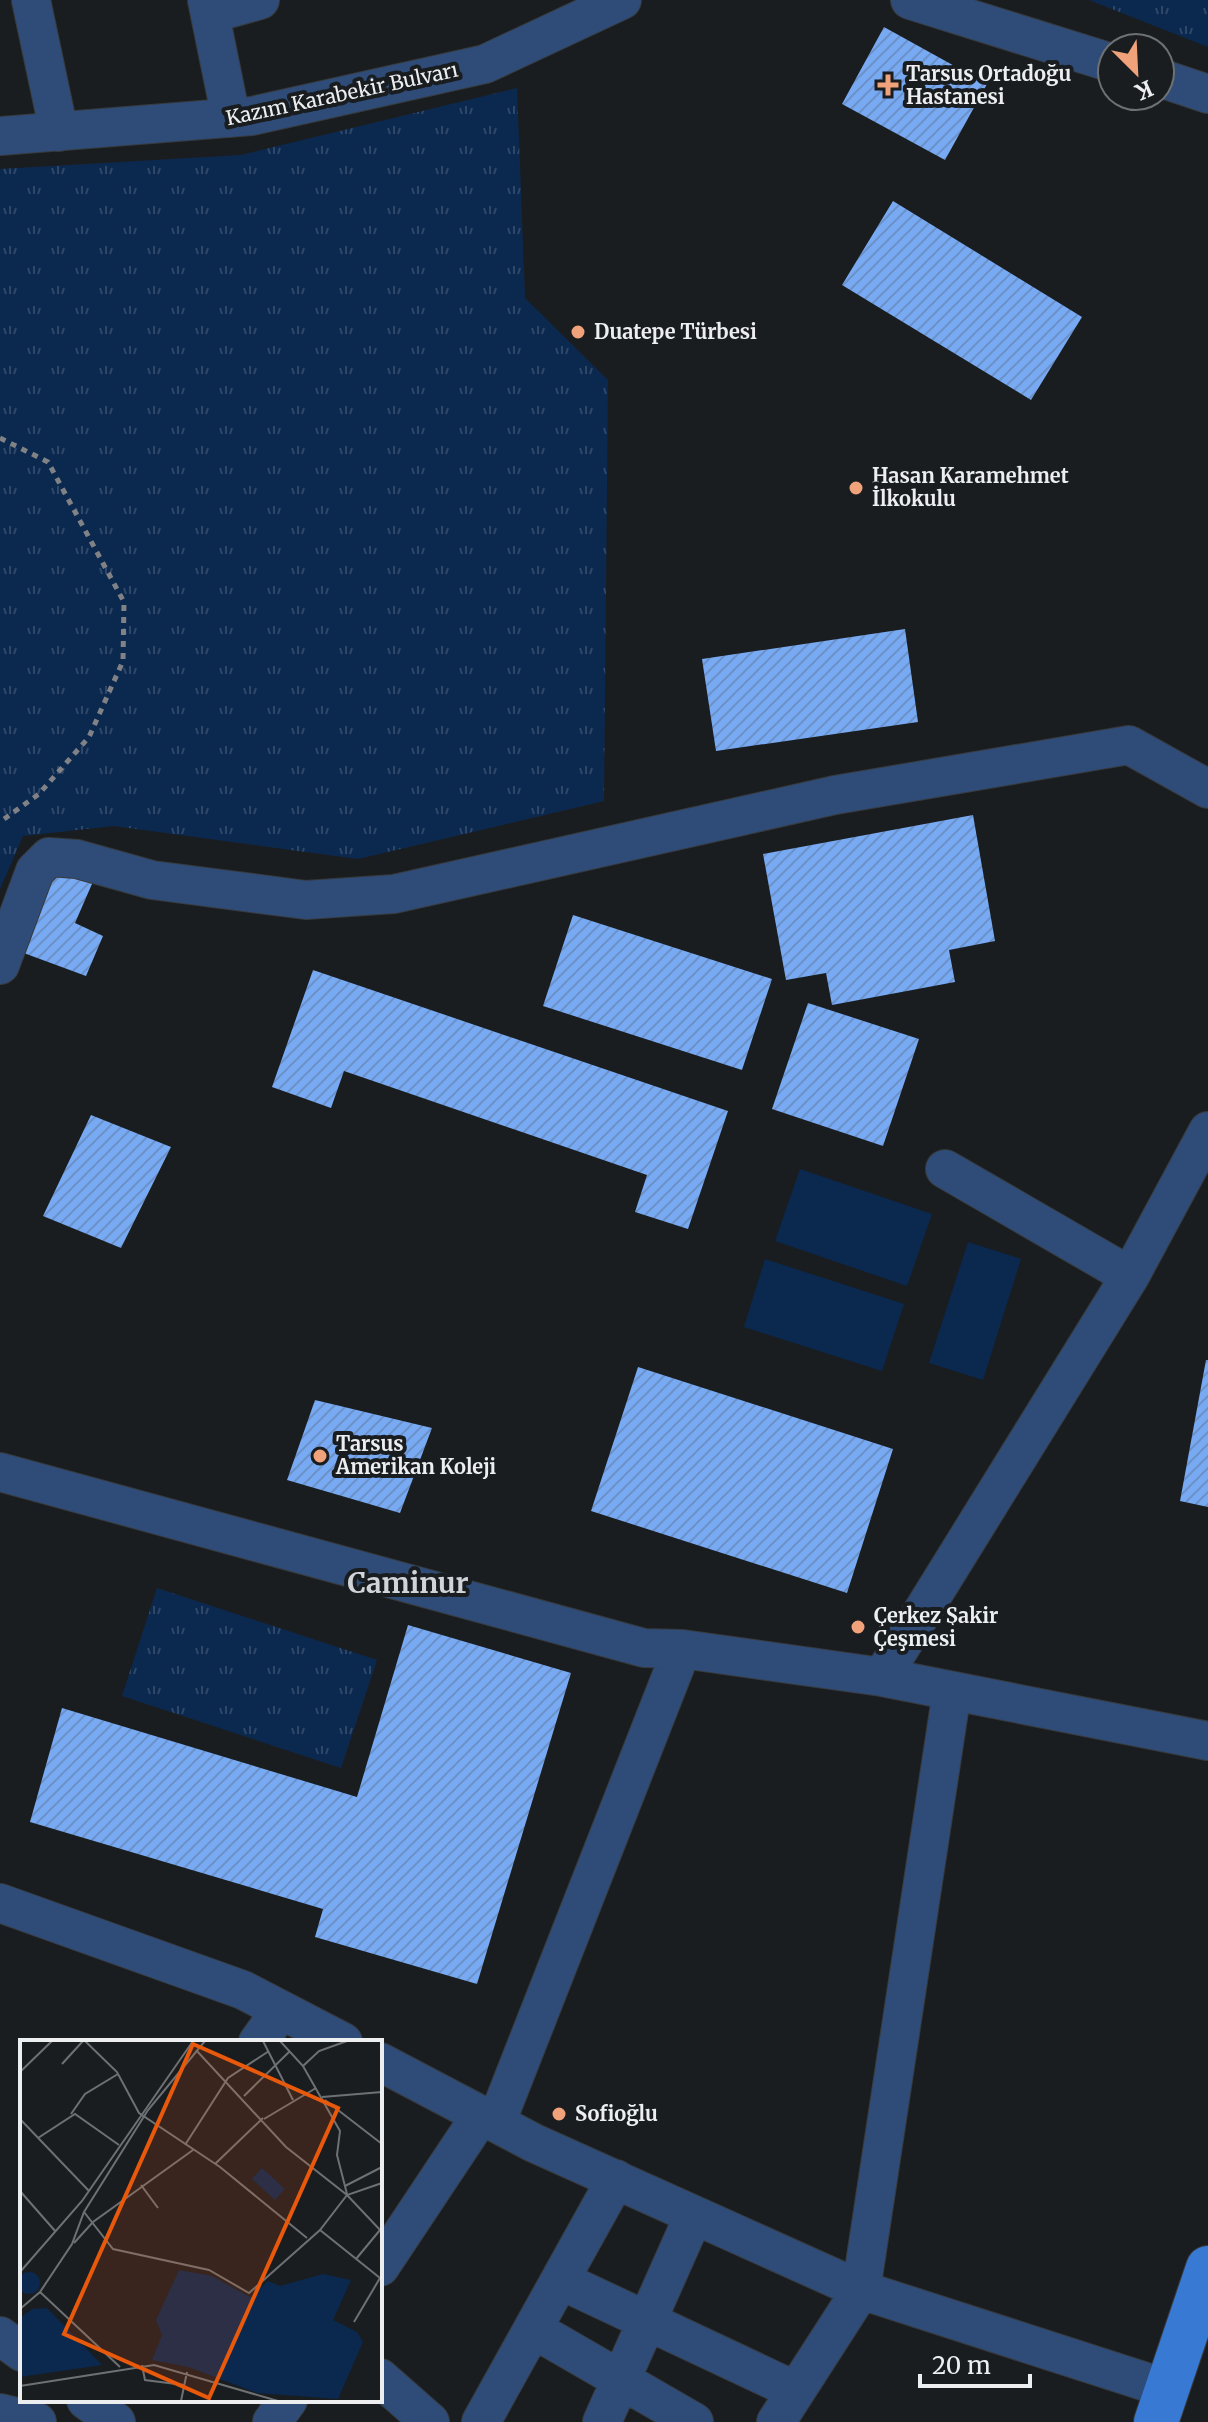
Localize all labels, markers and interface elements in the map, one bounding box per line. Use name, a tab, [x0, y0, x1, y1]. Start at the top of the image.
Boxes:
north arrow	[1096, 32, 1176, 112]
street label: Kazım Karabekir Bulvarı	[224, 57, 460, 130]
place label: Tarsus Ortadoğu Hastanesi	[906, 61, 1072, 109]
marker: Tarsus Ortadoğu Hastanesi	[877, 74, 899, 96]
text: K	[1130, 74, 1157, 107]
place label: Duatepe Türbesi	[594, 319, 757, 344]
marker: Duatepe Türbesi	[569, 323, 587, 341]
place label: Hasan Karamehmet İlkokulu	[872, 463, 1069, 511]
marker: Hasan Karamehmet İlkokulu	[847, 479, 865, 497]
place label: Tarsus Amerikan Koleji	[335, 1431, 496, 1479]
marker: Tarsus Amerikan Koleji	[311, 1447, 329, 1465]
district label: Caminur	[347, 1565, 469, 1601]
place label: Çerkez Şakir Çeşmesi	[874, 1603, 998, 1651]
marker: Çerkez Şakir Çeşmesi	[849, 1618, 867, 1636]
inset map	[20, 2040, 382, 2402]
place label: Sofioğlu	[575, 2101, 658, 2126]
marker: Sofioğlu	[550, 2105, 568, 2123]
scale bar	[920, 2338, 1030, 2388]
text: 20 m	[932, 2350, 991, 2381]

